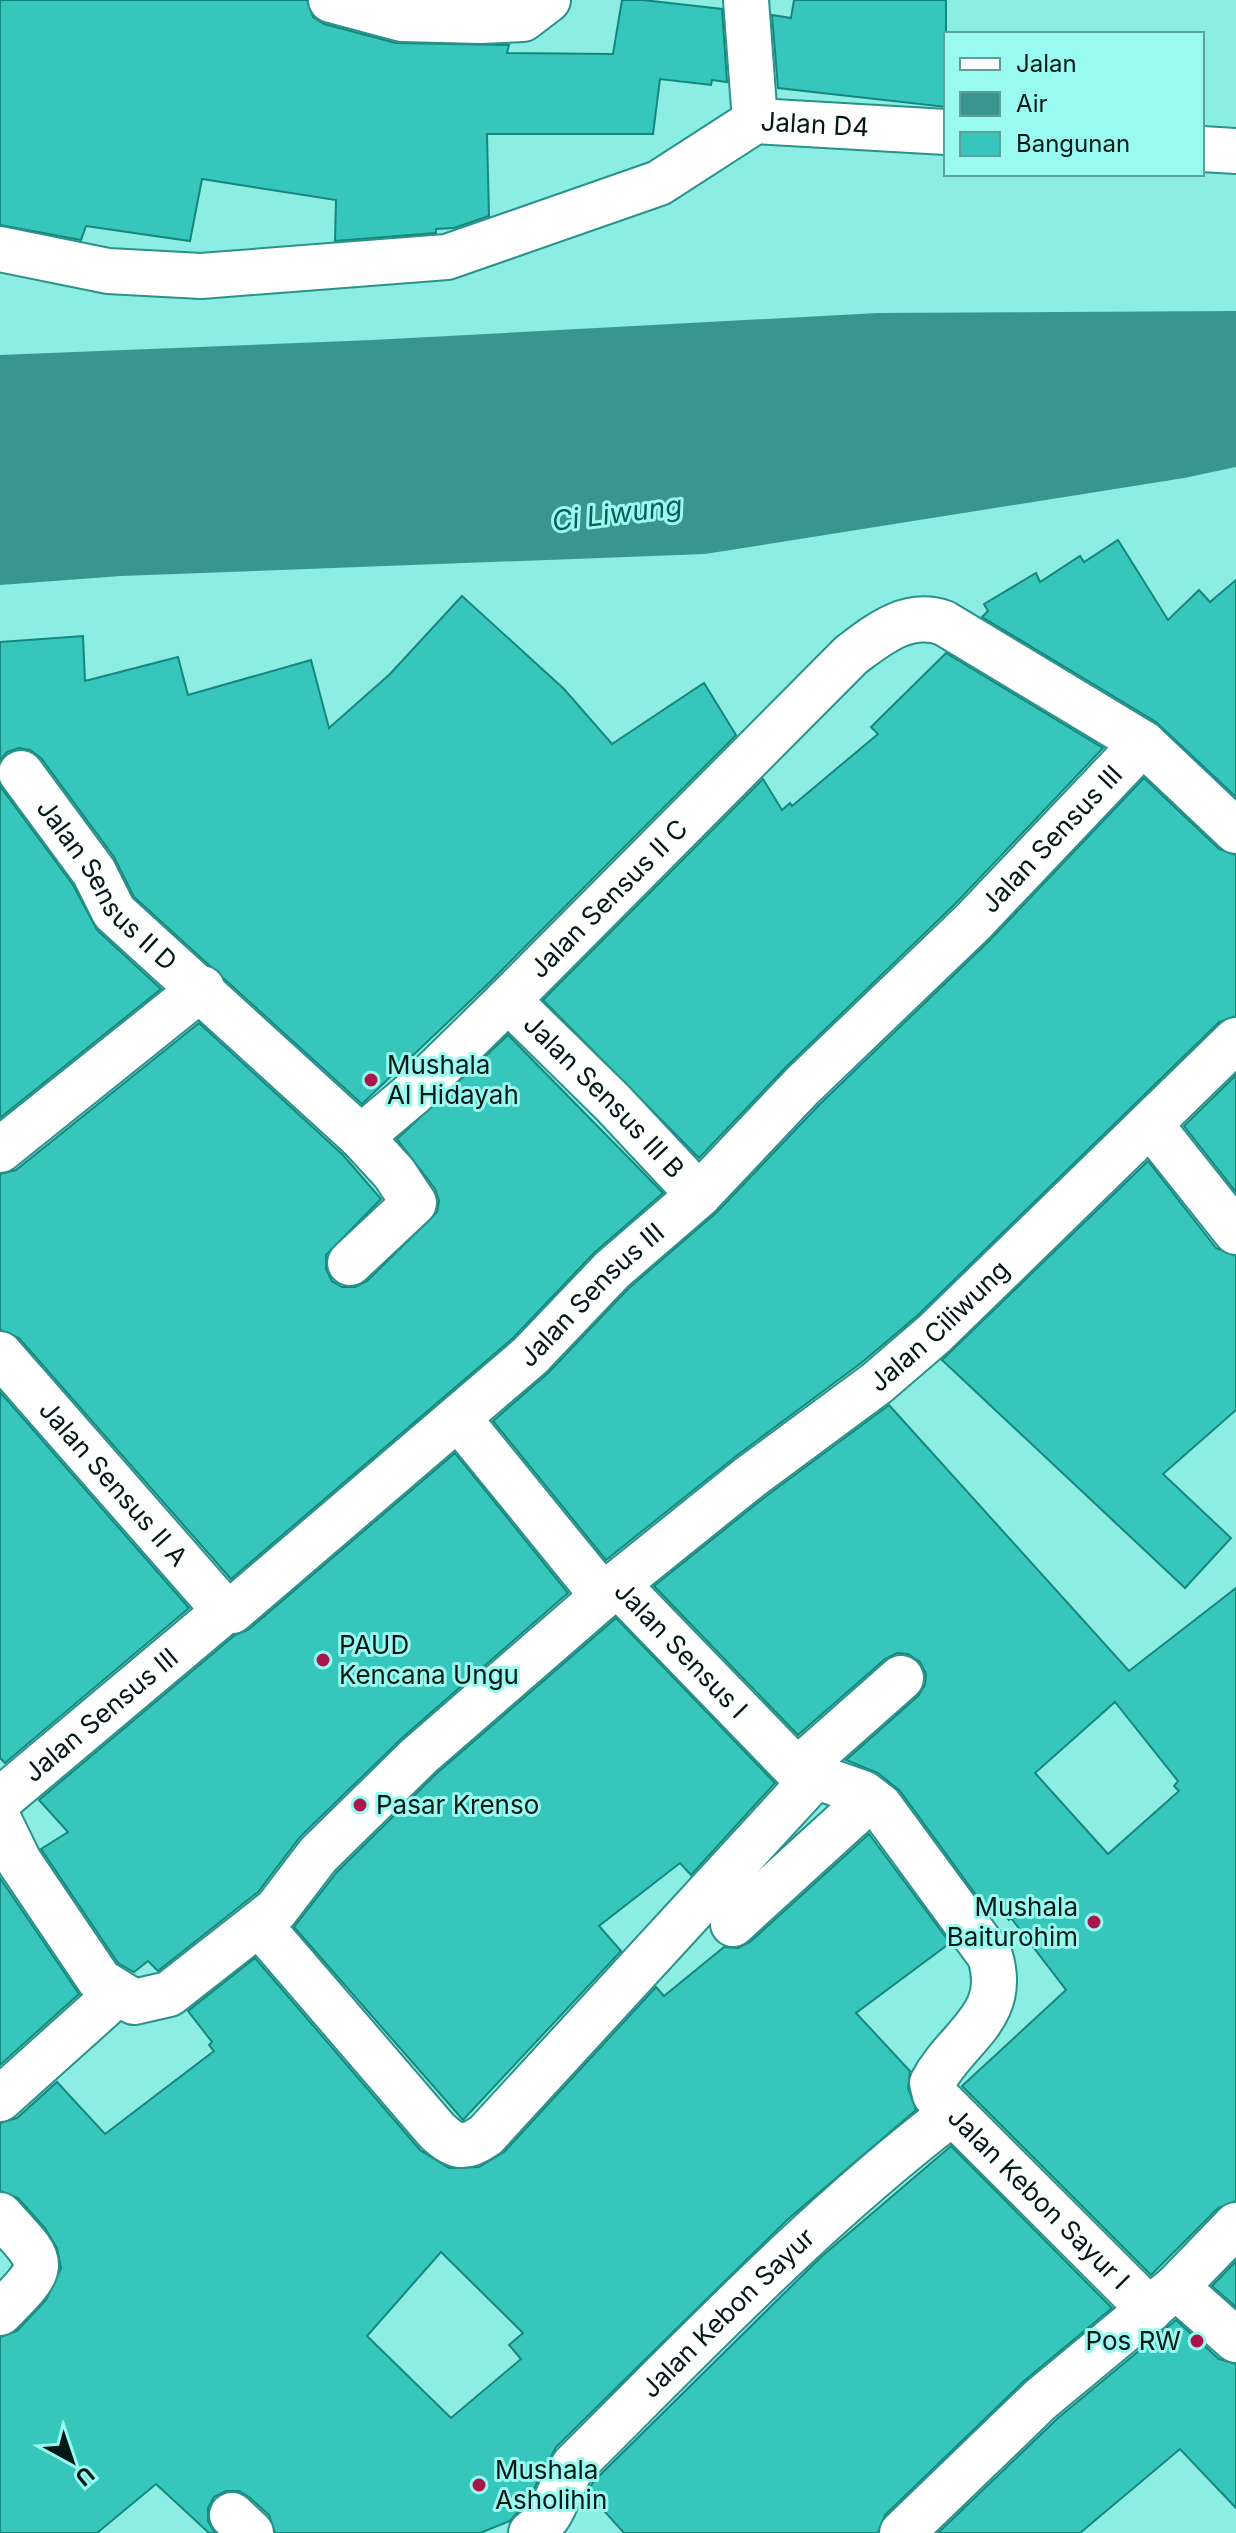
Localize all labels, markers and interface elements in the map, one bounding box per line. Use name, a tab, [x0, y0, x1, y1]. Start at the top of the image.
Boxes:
legend	[944, 32, 1204, 176]
text: Jalan	[1016, 49, 1077, 78]
text: Air	[1016, 89, 1048, 118]
street label: Jalan D4	[760, 105, 870, 143]
text: Bangunan	[1016, 129, 1130, 158]
water label: Ci Liwung	[550, 488, 684, 538]
street label: Jalan Sensus III	[974, 759, 1129, 919]
street label: Jalan Sensus II D	[31, 793, 184, 977]
street label: Jalan Sensus II C	[523, 813, 694, 984]
street label: Jalan Sensus III B	[518, 1008, 691, 1184]
place label: Mushala Al Hidayah	[387, 1049, 519, 1110]
marker: Mushala Al Hidayah	[362, 1071, 380, 1089]
street label: Jalan Sensus III	[513, 1216, 670, 1373]
street label: Jalan Ciliwung	[863, 1254, 1015, 1398]
street label: Jalan Sensus II A	[33, 1394, 194, 1572]
street label: Jalan Sensus I	[609, 1575, 754, 1724]
place label: PAUD Kencana Ungu	[339, 1629, 519, 1690]
street label: Jalan Sensus III	[18, 1641, 184, 1788]
marker: PAUD Kencana Ungu	[314, 1651, 332, 1669]
place label: Pasar Krenso	[376, 1789, 539, 1820]
marker: Pasar Krenso	[351, 1796, 369, 1814]
place label: Mushala Baiturohim	[947, 1891, 1078, 1952]
marker: Mushala Baiturohim	[1085, 1913, 1103, 1931]
street label: Jalan Kebon Sayur I	[942, 2101, 1136, 2295]
street label: Jalan Kebon Sayur	[635, 2221, 821, 2404]
place label: Pos RW	[1086, 2325, 1181, 2356]
marker: Pos RW	[1188, 2332, 1206, 2350]
north arrow	[32, 2421, 112, 2501]
place label: Mushala Asholihin	[495, 2454, 607, 2515]
text: U	[70, 2461, 99, 2491]
marker: Mushala Asholihin	[470, 2476, 488, 2494]

